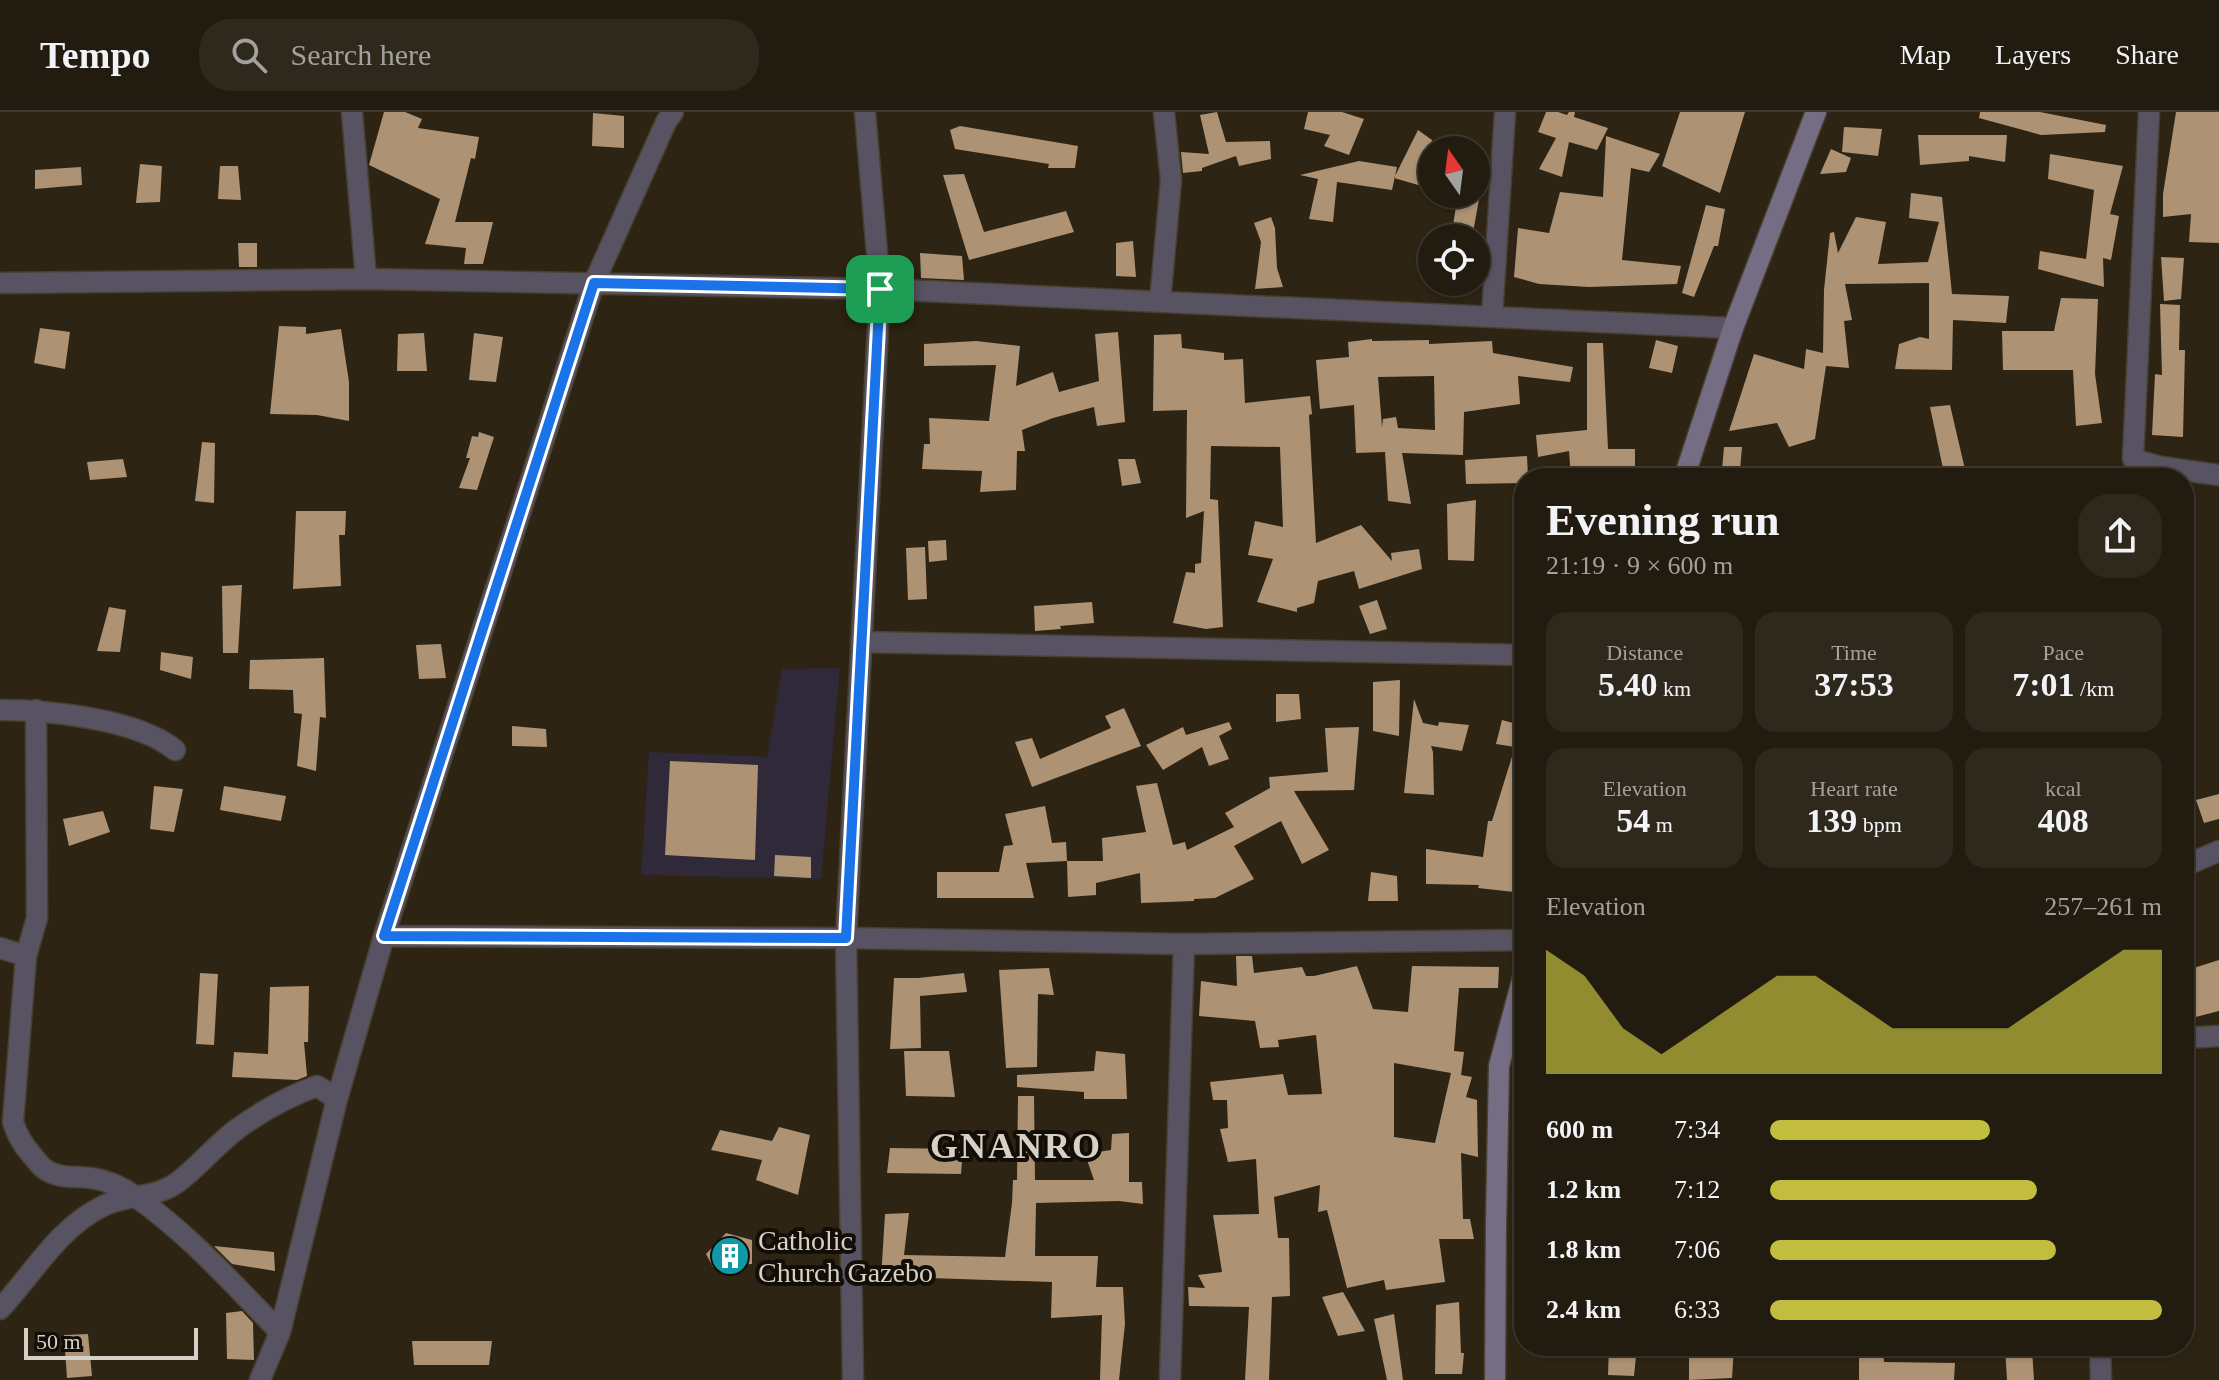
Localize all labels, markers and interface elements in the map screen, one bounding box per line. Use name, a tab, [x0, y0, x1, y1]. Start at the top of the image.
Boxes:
search box	[199, 19, 759, 91]
icon: search	[227, 33, 271, 77]
text: Tempo	[40, 34, 151, 76]
text: Search here	[291, 38, 431, 71]
text: Map	[1900, 39, 1951, 70]
text: Layers	[1995, 39, 2071, 70]
text: Share	[2115, 39, 2179, 70]
north arrow	[1418, 136, 1490, 208]
map controls	[1418, 136, 1490, 296]
button: locate	[1418, 224, 1490, 296]
pin	[846, 255, 914, 323]
icon: arrive	[858, 267, 902, 311]
button: share	[2078, 494, 2162, 578]
text: Evening run	[1546, 496, 1780, 545]
text: 21:19 · 9 × 600 m	[1546, 551, 1733, 580]
text: Distance	[1606, 640, 1683, 665]
text: Time	[1831, 640, 1877, 665]
text: Pace	[2043, 640, 2084, 665]
text: 5.40	[1598, 666, 1658, 703]
text: 37:53	[1814, 666, 1894, 703]
text: 7:01	[2012, 666, 2075, 703]
text: km	[1658, 676, 1691, 701]
text: /km	[2075, 676, 2114, 701]
text: Elevation	[1603, 776, 1687, 801]
text: Heart rate	[1810, 776, 1898, 801]
text: kcal	[2045, 776, 2082, 801]
text: 54	[1616, 802, 1650, 839]
text: 139	[1806, 802, 1857, 839]
text: 408	[2038, 802, 2089, 839]
text: m	[1650, 812, 1673, 837]
text: bpm	[1857, 812, 1902, 837]
text: Elevation	[1546, 892, 1646, 921]
text: 257–261 m	[2044, 892, 2162, 921]
text: 600 m	[1546, 1115, 1613, 1144]
text: 7:34	[1674, 1115, 1720, 1144]
district label: GNANRO	[930, 1126, 1102, 1166]
text: 1.2 km	[1546, 1175, 1621, 1204]
text: 7:12	[1674, 1175, 1720, 1204]
place label: Catholic Church Gazebo	[758, 1225, 933, 1288]
building icon: Catholic Church Gazebo	[709, 1235, 751, 1277]
text: 1.8 km	[1546, 1235, 1621, 1264]
text: 7:06	[1674, 1235, 1720, 1264]
text: 2.4 km	[1546, 1295, 1621, 1324]
text: 6:33	[1674, 1295, 1720, 1324]
scale bar	[24, 1324, 198, 1360]
text: 50 m	[36, 1329, 81, 1354]

